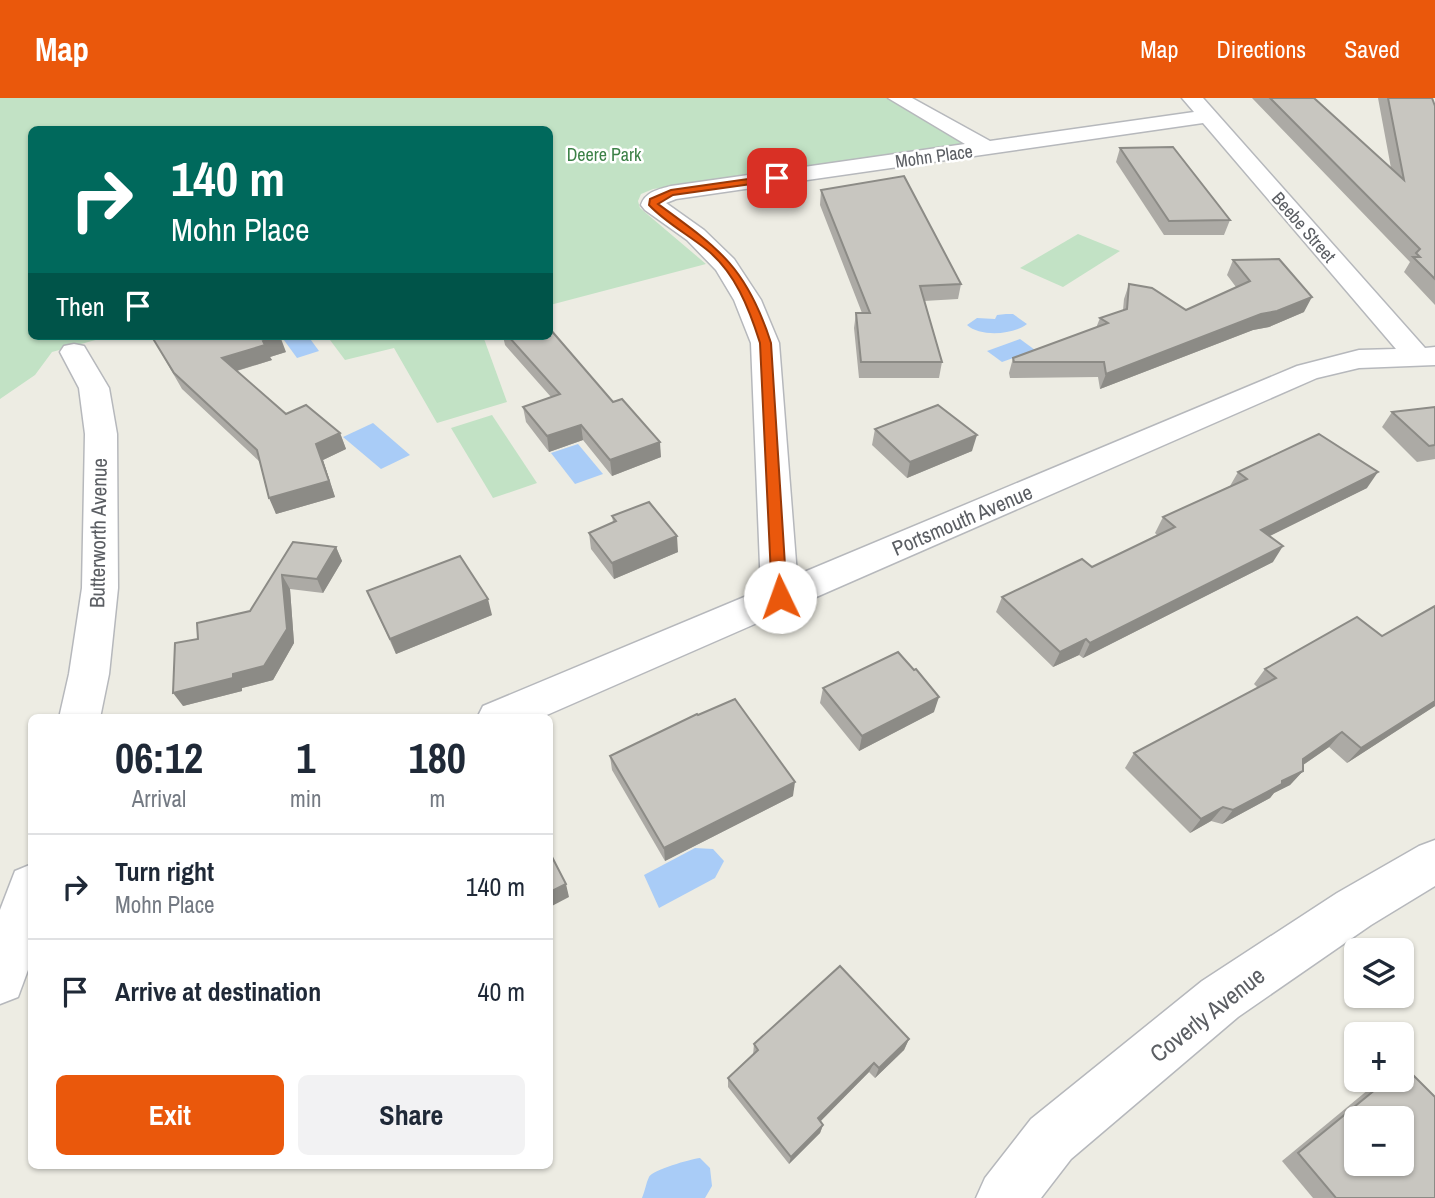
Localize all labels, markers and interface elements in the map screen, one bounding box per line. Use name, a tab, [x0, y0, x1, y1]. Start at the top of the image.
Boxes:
text: Map	[35, 27, 89, 71]
text: Map	[1140, 33, 1178, 65]
text: Directions	[1216, 33, 1306, 65]
text: Saved	[1344, 33, 1400, 65]
street label: Mohn Place	[894, 138, 974, 174]
park label: Deere Park	[567, 142, 642, 167]
text: 140 m	[171, 145, 285, 211]
pin	[747, 148, 807, 208]
icon: right	[56, 154, 147, 245]
icon: arrive	[758, 159, 796, 197]
street label: Beebe Street	[1266, 186, 1342, 268]
text: Mohn Place	[171, 208, 310, 251]
icon: arrive	[119, 287, 157, 325]
text: Then	[56, 289, 105, 324]
street label: Butterworth Avenue	[82, 458, 114, 608]
street label: Portsmouth Avenue	[887, 477, 1037, 563]
position arrow	[743, 560, 817, 634]
text: 06:12	[115, 730, 203, 786]
text: 1	[296, 730, 315, 786]
text: 180	[409, 730, 466, 786]
text: Arrival	[132, 783, 186, 814]
text: min	[290, 783, 322, 814]
text: m	[429, 783, 445, 814]
text: Turn right	[115, 854, 214, 889]
icon: right	[56, 868, 94, 906]
text: 140 m	[466, 869, 525, 904]
text: Mohn Place	[115, 889, 215, 920]
map controls	[1344, 938, 1414, 1176]
button: layers	[1344, 938, 1414, 1008]
street label: Coverly Avenue	[1143, 959, 1271, 1069]
icon: arrive	[56, 973, 94, 1011]
text: Arrive at destination	[115, 974, 321, 1009]
text: 40 m	[478, 974, 525, 1009]
button: +	[1344, 1022, 1414, 1092]
button: Exit	[56, 1075, 284, 1155]
button: Share	[298, 1075, 525, 1155]
button: −	[1344, 1106, 1414, 1176]

